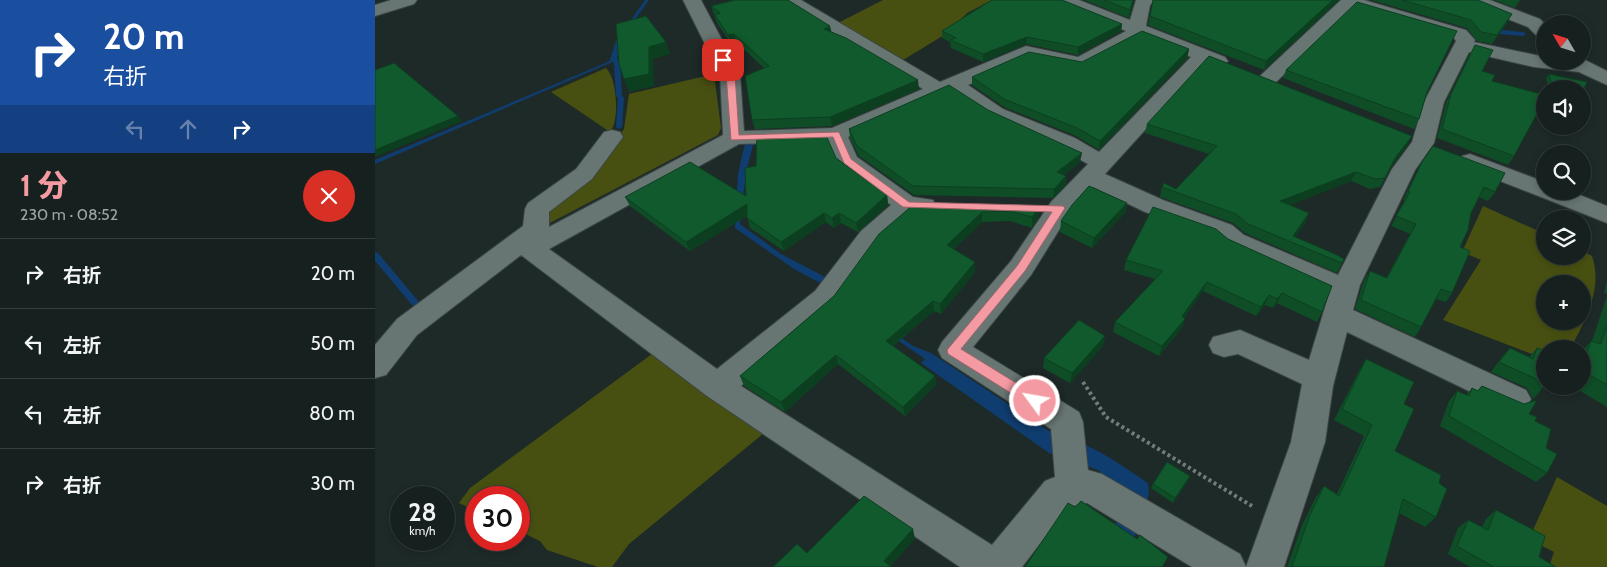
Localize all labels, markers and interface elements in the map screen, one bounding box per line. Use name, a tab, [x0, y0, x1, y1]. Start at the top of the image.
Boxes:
text: 20 m	[103, 15, 185, 58]
north arrow	[1536, 15, 1591, 70]
map controls	[1536, 15, 1591, 395]
icon: right	[20, 20, 85, 85]
pin	[702, 39, 744, 81]
icon: arrive	[709, 46, 737, 74]
text: 右折	[103, 63, 147, 90]
button: sound	[1536, 80, 1591, 135]
icon: left	[121, 115, 149, 143]
icon: ahead	[174, 115, 202, 143]
icon: right	[227, 115, 255, 143]
button: search	[1536, 145, 1591, 200]
text: 1 分	[20, 167, 68, 204]
button: close	[303, 170, 355, 222]
text: 230 m · 08:52	[20, 205, 118, 224]
button: layers	[1536, 210, 1591, 265]
icon: right	[20, 260, 48, 288]
text: 20 m	[311, 262, 355, 285]
text: 右折	[63, 264, 101, 287]
button: +	[1536, 275, 1591, 330]
icon: left	[20, 330, 48, 358]
text: 50 m	[311, 332, 355, 355]
text: 左折	[63, 334, 101, 357]
button: −	[1536, 340, 1591, 395]
position arrow	[1008, 374, 1060, 426]
icon: left	[20, 400, 48, 428]
text: 80 m	[309, 402, 355, 425]
text: 左折	[63, 404, 101, 427]
icon: right	[20, 470, 48, 498]
text: 30 m	[311, 472, 355, 495]
text: 右折	[63, 474, 101, 497]
speed limit sign: 30	[465, 486, 530, 551]
text: 28	[408, 497, 437, 527]
text: km/h	[409, 523, 436, 538]

